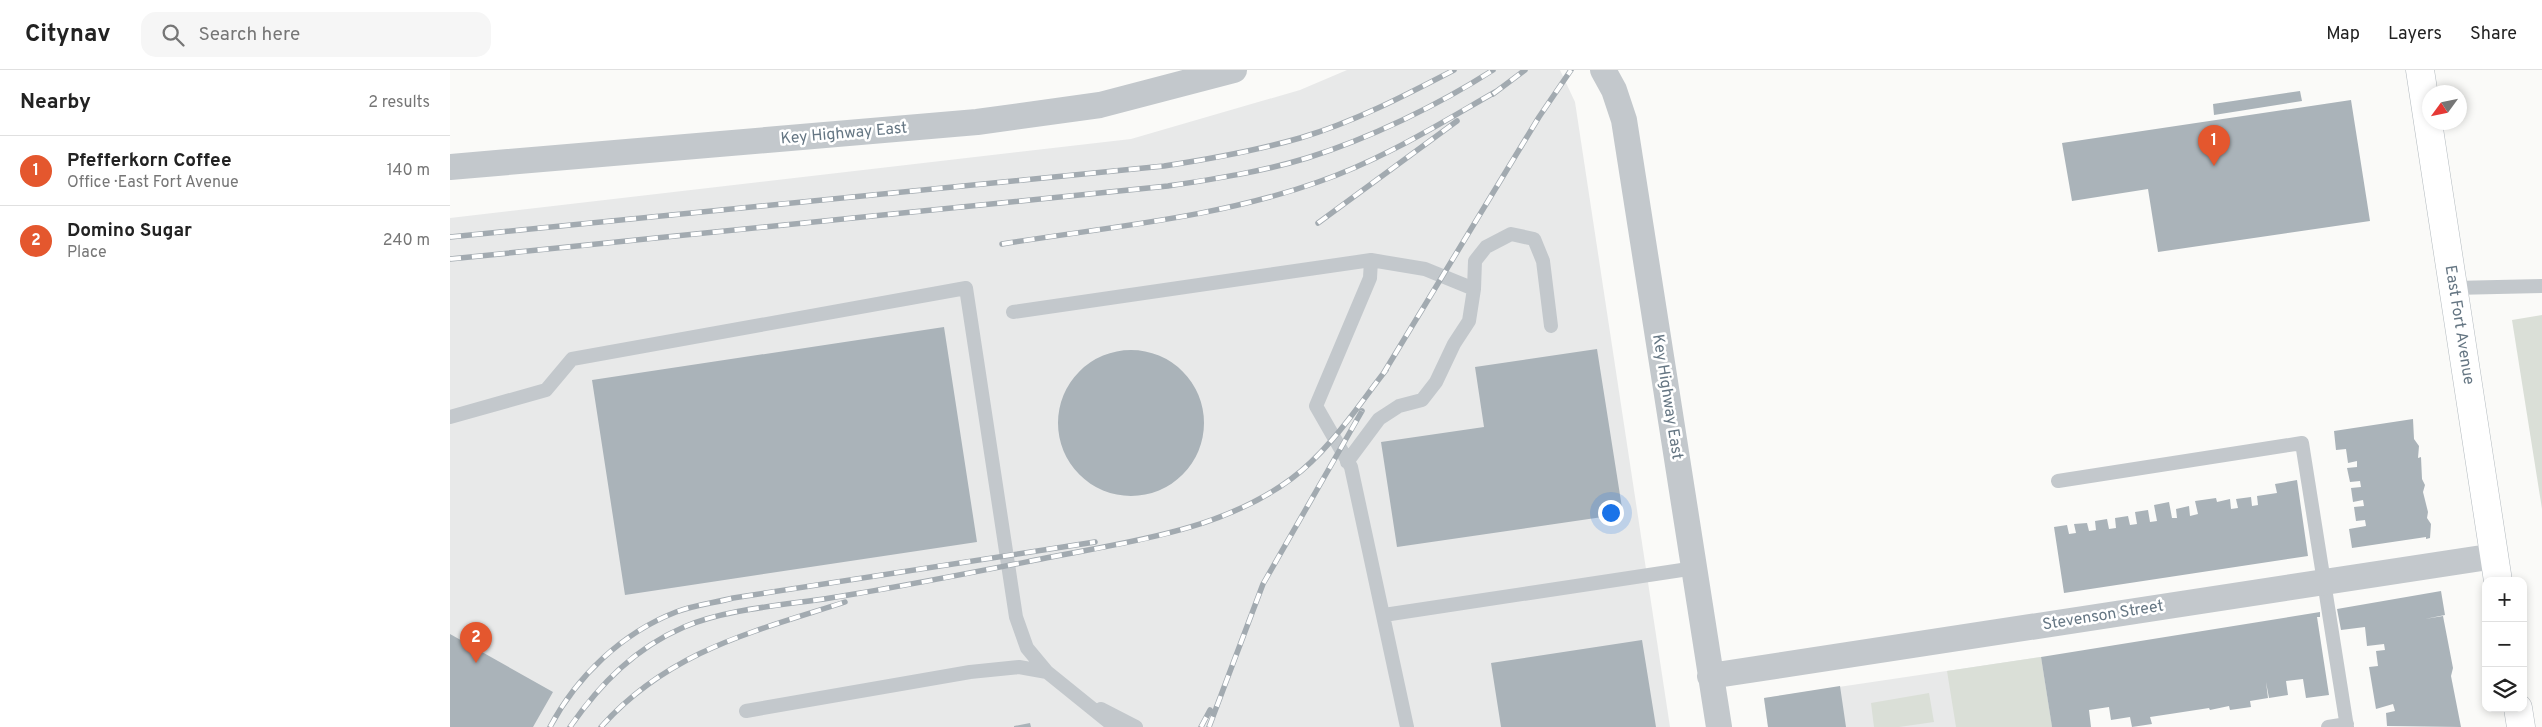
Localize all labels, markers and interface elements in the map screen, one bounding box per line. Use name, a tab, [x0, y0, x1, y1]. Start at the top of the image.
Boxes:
search box	[141, 12, 491, 57]
text: Citynav	[25, 20, 111, 50]
icon: search	[159, 21, 187, 49]
text: Search here	[199, 23, 300, 47]
text: Map	[2326, 23, 2360, 46]
text: Layers	[2388, 23, 2442, 46]
text: Share	[2470, 23, 2517, 46]
north arrow	[2422, 85, 2467, 130]
text: Nearby	[20, 89, 91, 116]
text: 2 results	[368, 93, 430, 113]
street label: Key Highway East	[780, 119, 908, 149]
pin: 1	[2198, 125, 2230, 166]
text: Pfefferkorn Coffee	[67, 149, 232, 173]
text: 1	[33, 161, 39, 181]
text: 140 m	[387, 161, 430, 181]
text: Office · East Fort Avenue	[67, 173, 239, 193]
text: Domino Sugar	[67, 219, 192, 243]
text: 2	[31, 231, 41, 251]
text: 240 m	[383, 231, 430, 251]
text: Place	[67, 243, 107, 263]
street label: East Fort Avenue	[2440, 264, 2478, 386]
street label: Key Highway East	[1647, 333, 1687, 461]
your location	[1598, 500, 1624, 526]
map controls	[2482, 577, 2527, 712]
button: +	[2482, 577, 2527, 622]
street label: Stevenson Street	[2041, 597, 2165, 635]
pin: 2	[460, 622, 492, 663]
button: −	[2482, 622, 2527, 667]
button: layers	[2482, 667, 2527, 712]

